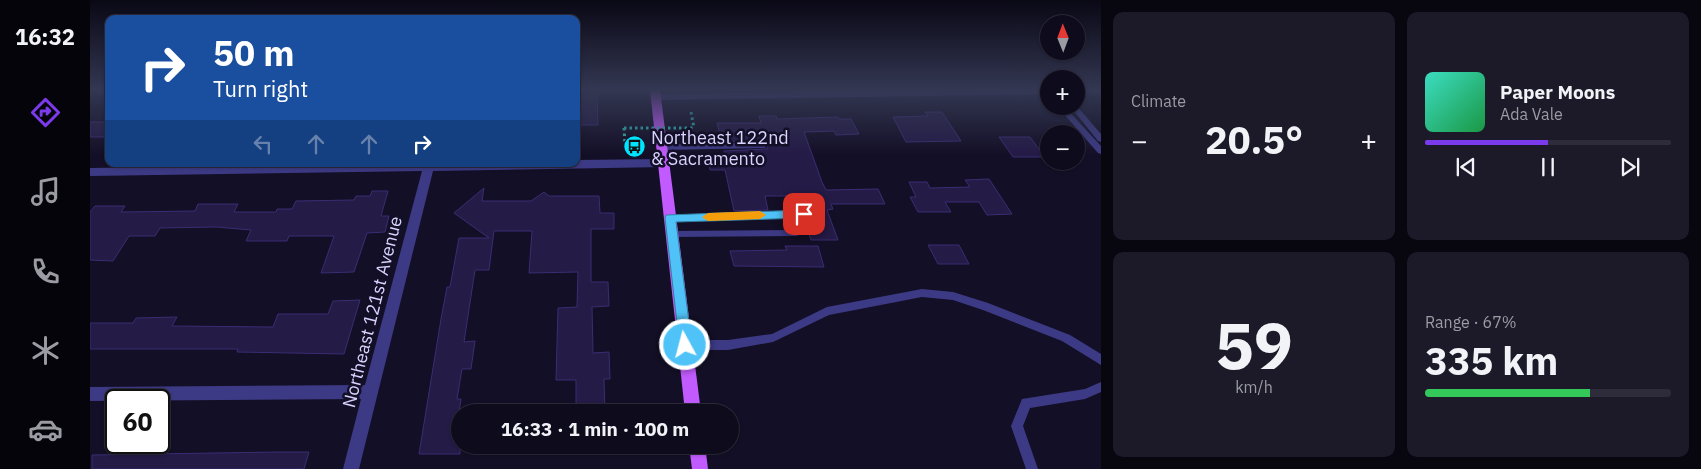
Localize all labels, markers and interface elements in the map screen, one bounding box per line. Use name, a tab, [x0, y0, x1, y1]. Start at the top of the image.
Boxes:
north arrow	[1040, 15, 1085, 60]
map controls	[1040, 15, 1085, 170]
text: 16:32	[15, 22, 75, 51]
text: 50 m	[213, 30, 295, 76]
icon: right	[130, 35, 195, 100]
button: +	[1040, 70, 1085, 115]
text: Turn right	[213, 74, 308, 103]
text: Paper Moons	[1500, 80, 1615, 104]
text: Climate	[1131, 91, 1186, 111]
icon: directions	[28, 95, 63, 130]
text: Ada Vale	[1500, 104, 1563, 124]
text: 20.5°	[1205, 115, 1303, 164]
text: −	[1131, 122, 1148, 159]
text: +	[1360, 122, 1377, 159]
button: −	[1040, 125, 1085, 170]
place label: Northeast 122nd & Sacramento	[651, 126, 789, 170]
icon: left	[249, 130, 277, 158]
icon: ahead	[302, 130, 330, 158]
icon: ahead	[355, 130, 383, 158]
icon: right	[408, 130, 436, 158]
bus stop icon: Northeast 122nd & Sacramento	[623, 135, 647, 159]
icon: previous	[1452, 153, 1480, 181]
icon: pause	[1534, 153, 1562, 181]
icon: next	[1616, 153, 1644, 181]
icon: music	[28, 174, 63, 209]
pin	[783, 193, 825, 235]
icon: arrive	[790, 200, 818, 228]
street label: Northeast 121st Avenue	[337, 214, 407, 410]
icon: phone	[28, 254, 63, 289]
text: 59	[1215, 302, 1293, 387]
text: Range · 67%	[1425, 312, 1517, 332]
position arrow	[658, 318, 710, 370]
icon: climate	[28, 333, 63, 368]
text: 335 km	[1425, 336, 1558, 385]
text: km/h	[1235, 377, 1273, 397]
speed limit sign: 60	[105, 389, 170, 454]
icon: car	[28, 412, 63, 447]
text: 16:33 · 1 min · 100 m	[501, 417, 689, 441]

